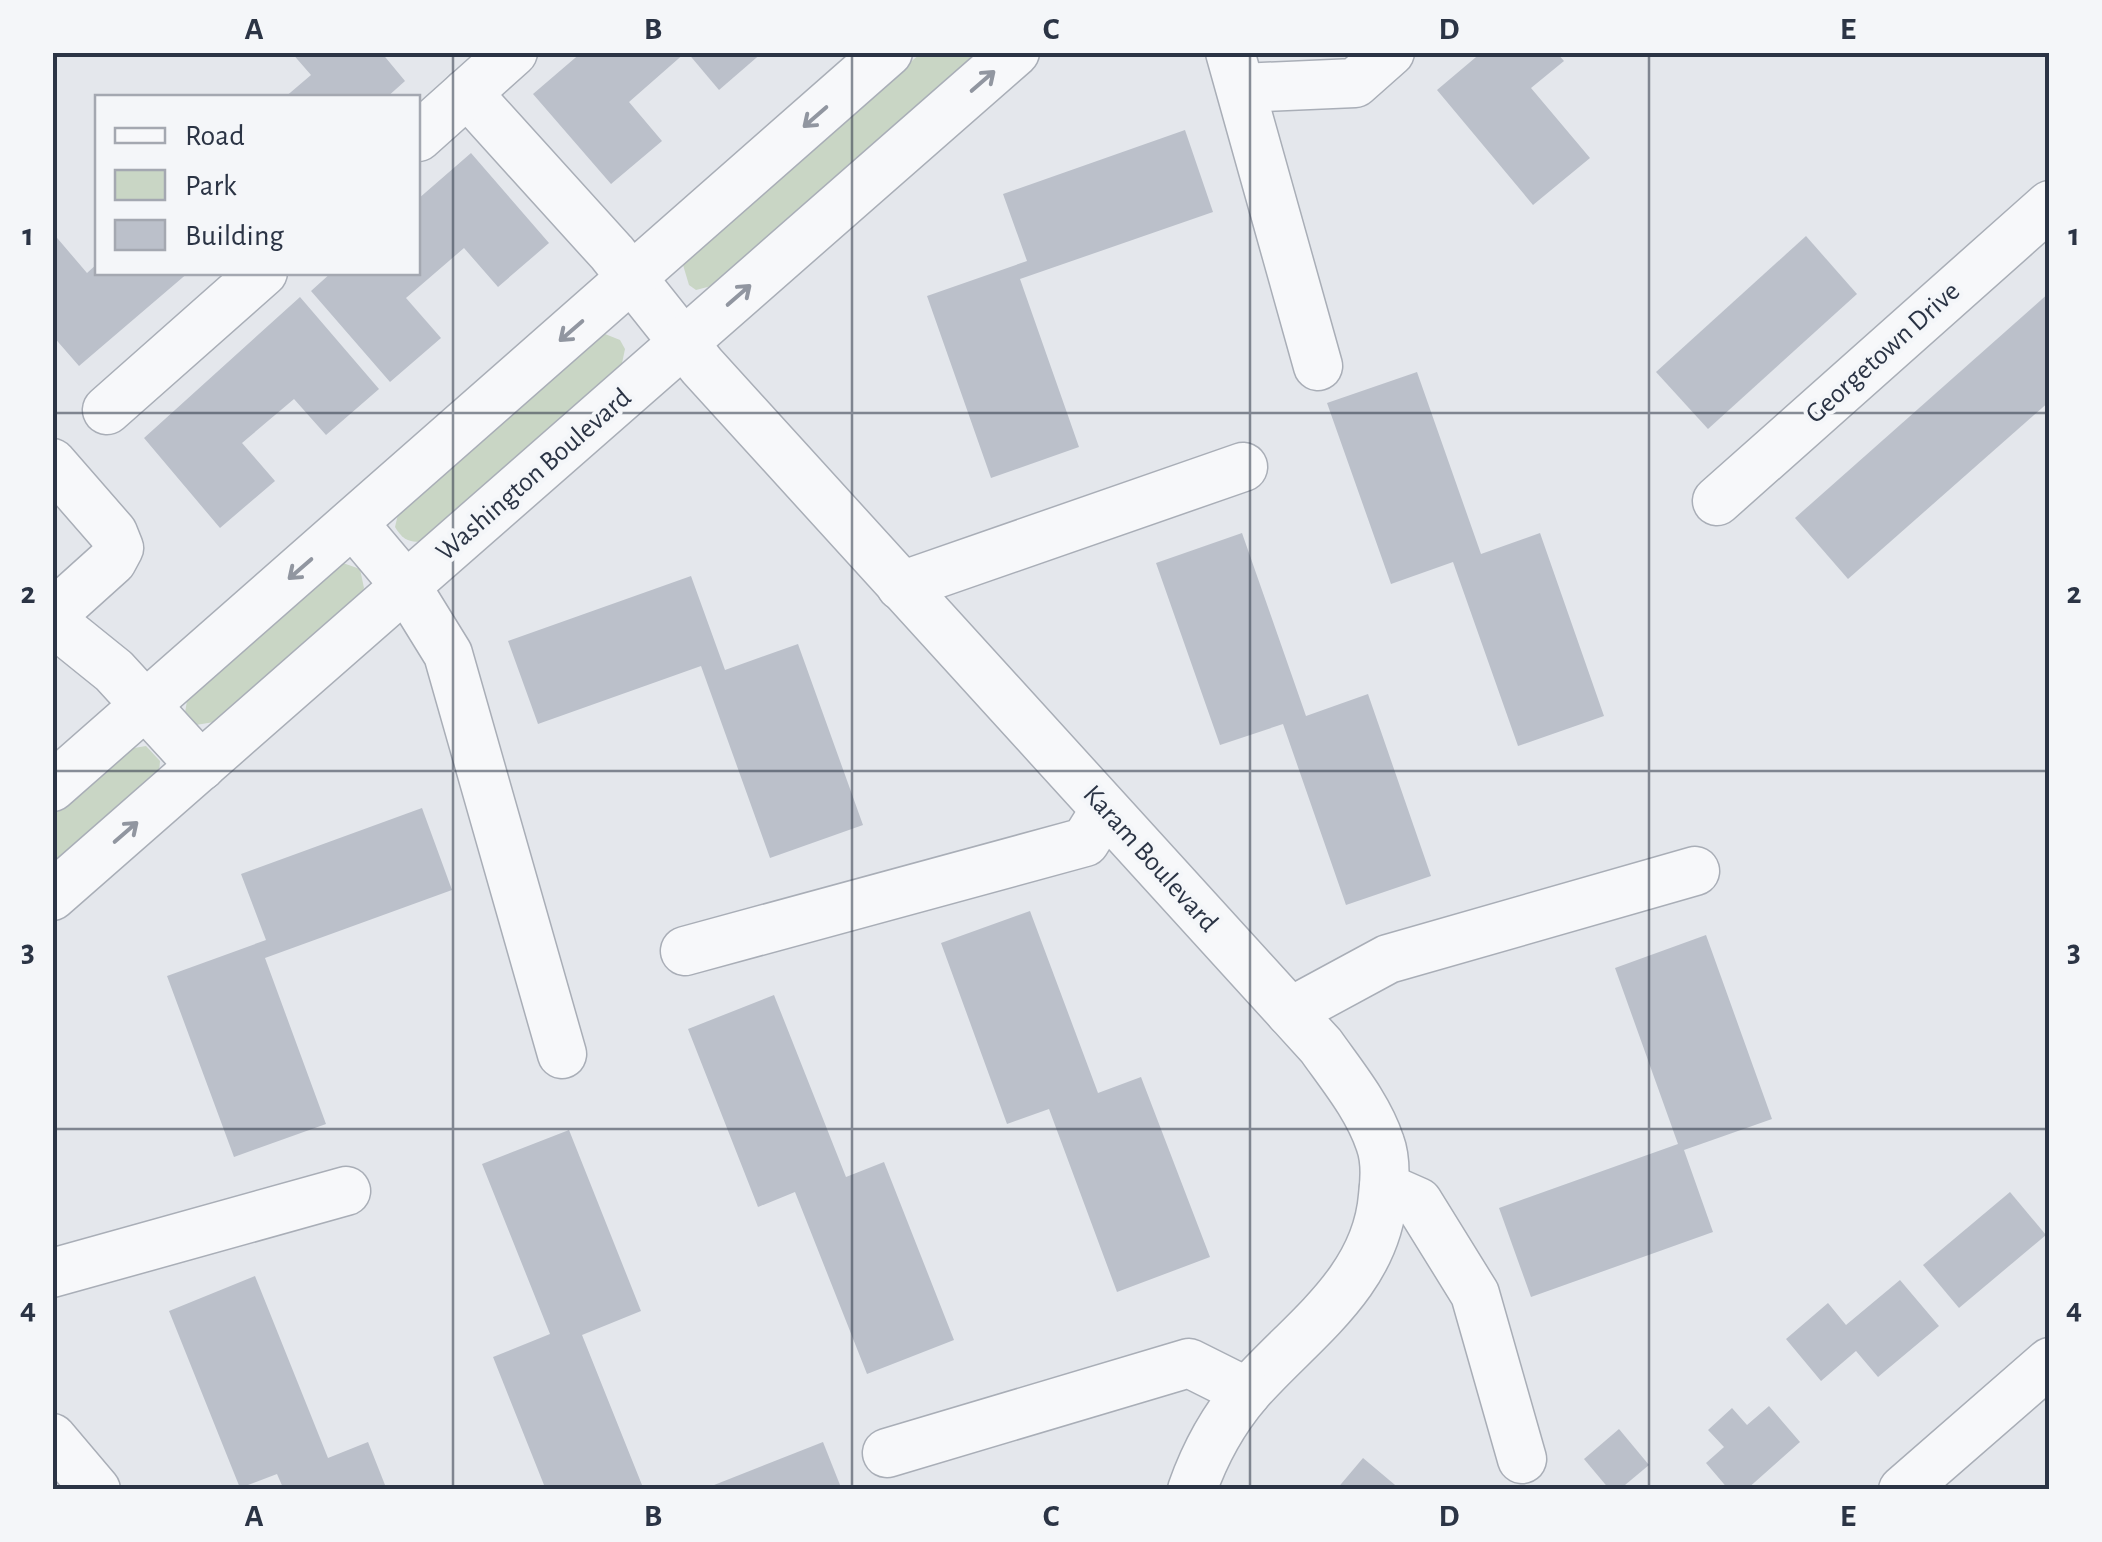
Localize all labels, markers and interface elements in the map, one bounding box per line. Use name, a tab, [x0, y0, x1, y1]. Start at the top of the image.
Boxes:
text: A	[244, 13, 264, 45]
text: B	[644, 13, 662, 45]
text: C	[1043, 13, 1060, 45]
text: D	[1439, 13, 1460, 45]
text: E	[1840, 13, 1856, 45]
one-way arrow	[970, 69, 995, 92]
legend	[95, 95, 420, 275]
one-way arrow	[803, 105, 828, 128]
text: Road	[185, 121, 245, 151]
text: Park	[185, 171, 237, 201]
text: 1	[22, 219, 34, 251]
text: 1	[2068, 219, 2080, 251]
text: Building	[185, 221, 284, 251]
street label: Georgetown Drive	[1801, 277, 1965, 429]
one-way arrow	[726, 284, 751, 307]
one-way arrow	[559, 320, 584, 343]
street label: Washington Boulevard	[431, 383, 637, 567]
one-way arrow	[288, 557, 314, 580]
text: 2	[20, 577, 36, 609]
text: 2	[2066, 577, 2082, 609]
street label: Karam Boulevard	[1077, 780, 1223, 938]
one-way arrow	[113, 821, 138, 844]
text: 3	[21, 935, 35, 967]
text: 3	[2067, 935, 2081, 967]
text: 4	[20, 1293, 36, 1325]
text: 4	[2066, 1293, 2082, 1325]
text: A	[244, 1500, 264, 1532]
text: B	[644, 1500, 662, 1532]
text: C	[1043, 1500, 1060, 1532]
text: D	[1439, 1500, 1460, 1532]
text: E	[1840, 1500, 1856, 1532]

